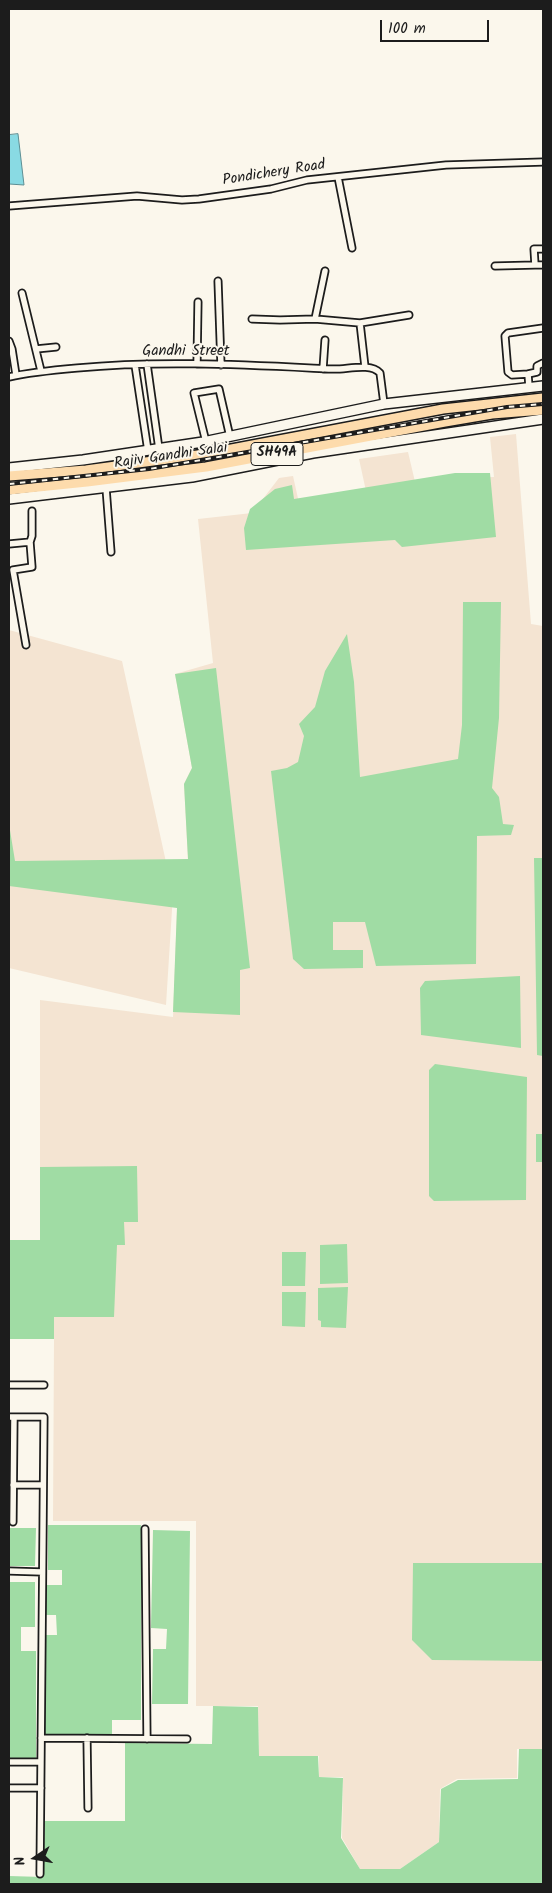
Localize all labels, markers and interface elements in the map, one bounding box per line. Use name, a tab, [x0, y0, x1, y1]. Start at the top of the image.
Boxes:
scale bar	[382, 10, 491, 42]
text: 100 m	[388, 17, 426, 41]
street label: Pondichery Road	[221, 157, 327, 191]
street label: Gandhi Street	[142, 343, 230, 361]
street label: Rajiv Gandhi Salai	[113, 440, 229, 474]
road number: SH49A	[251, 442, 303, 466]
north arrow	[10, 1833, 60, 1883]
text: N	[9, 1855, 32, 1868]

